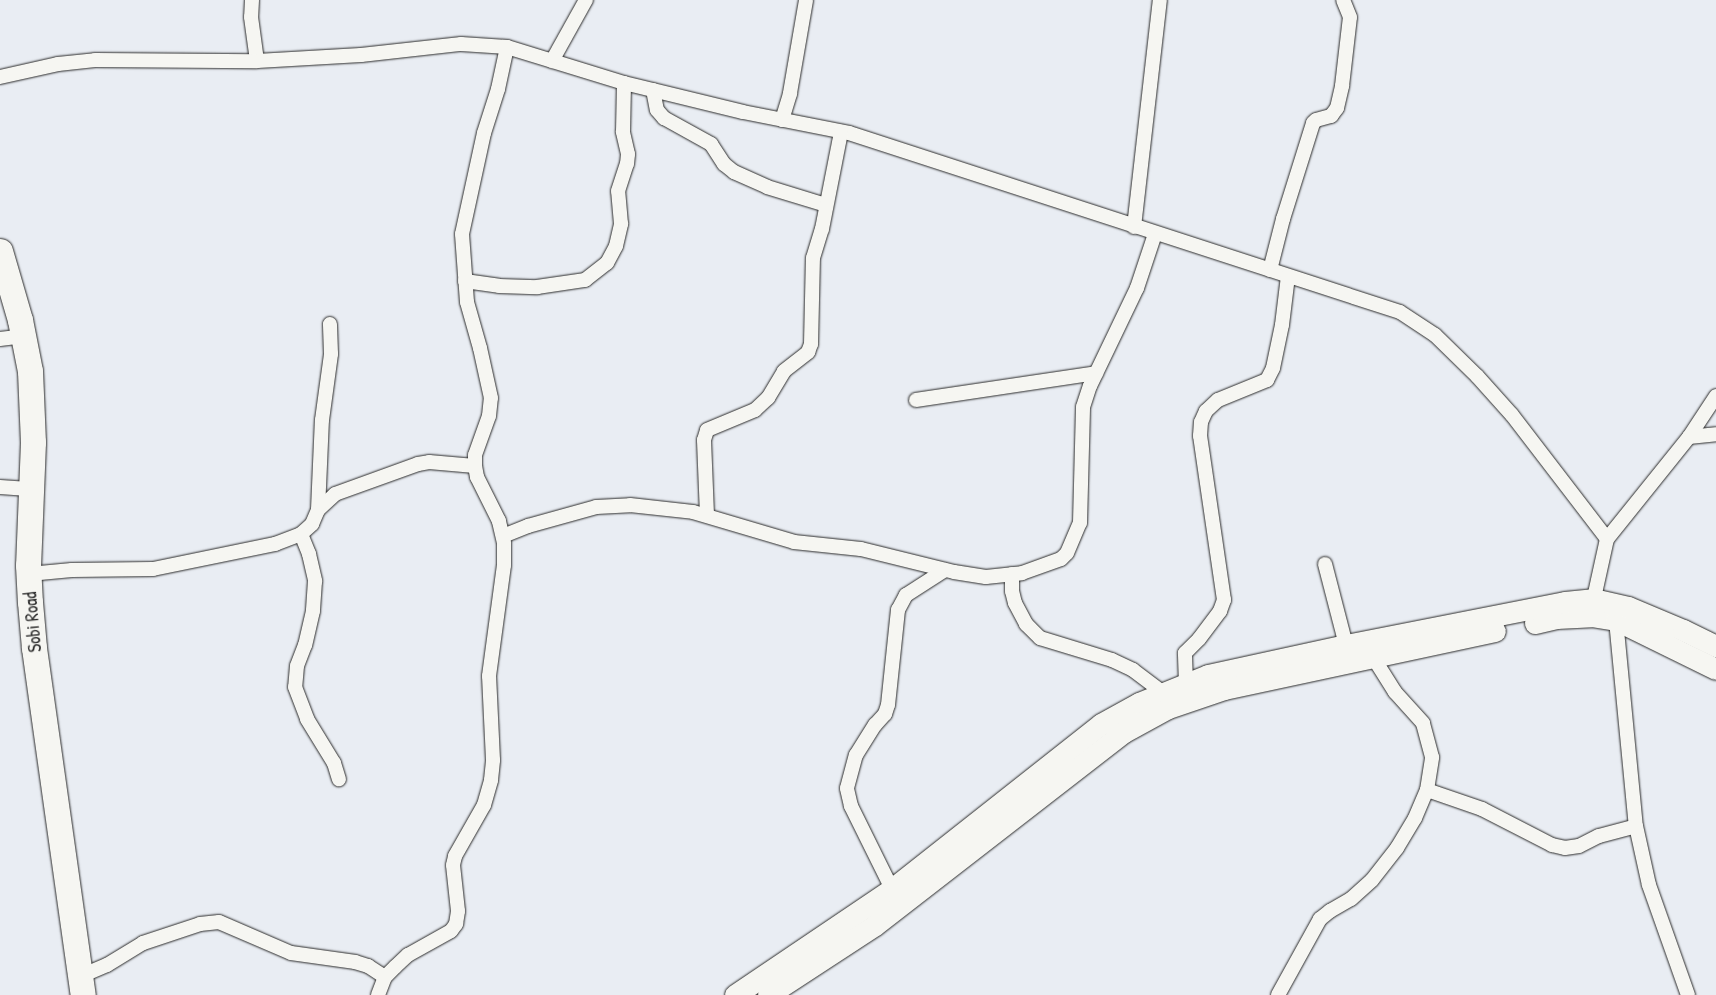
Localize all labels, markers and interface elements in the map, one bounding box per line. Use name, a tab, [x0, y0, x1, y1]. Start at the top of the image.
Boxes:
street label: Sobi Road	[20, 591, 46, 653]

